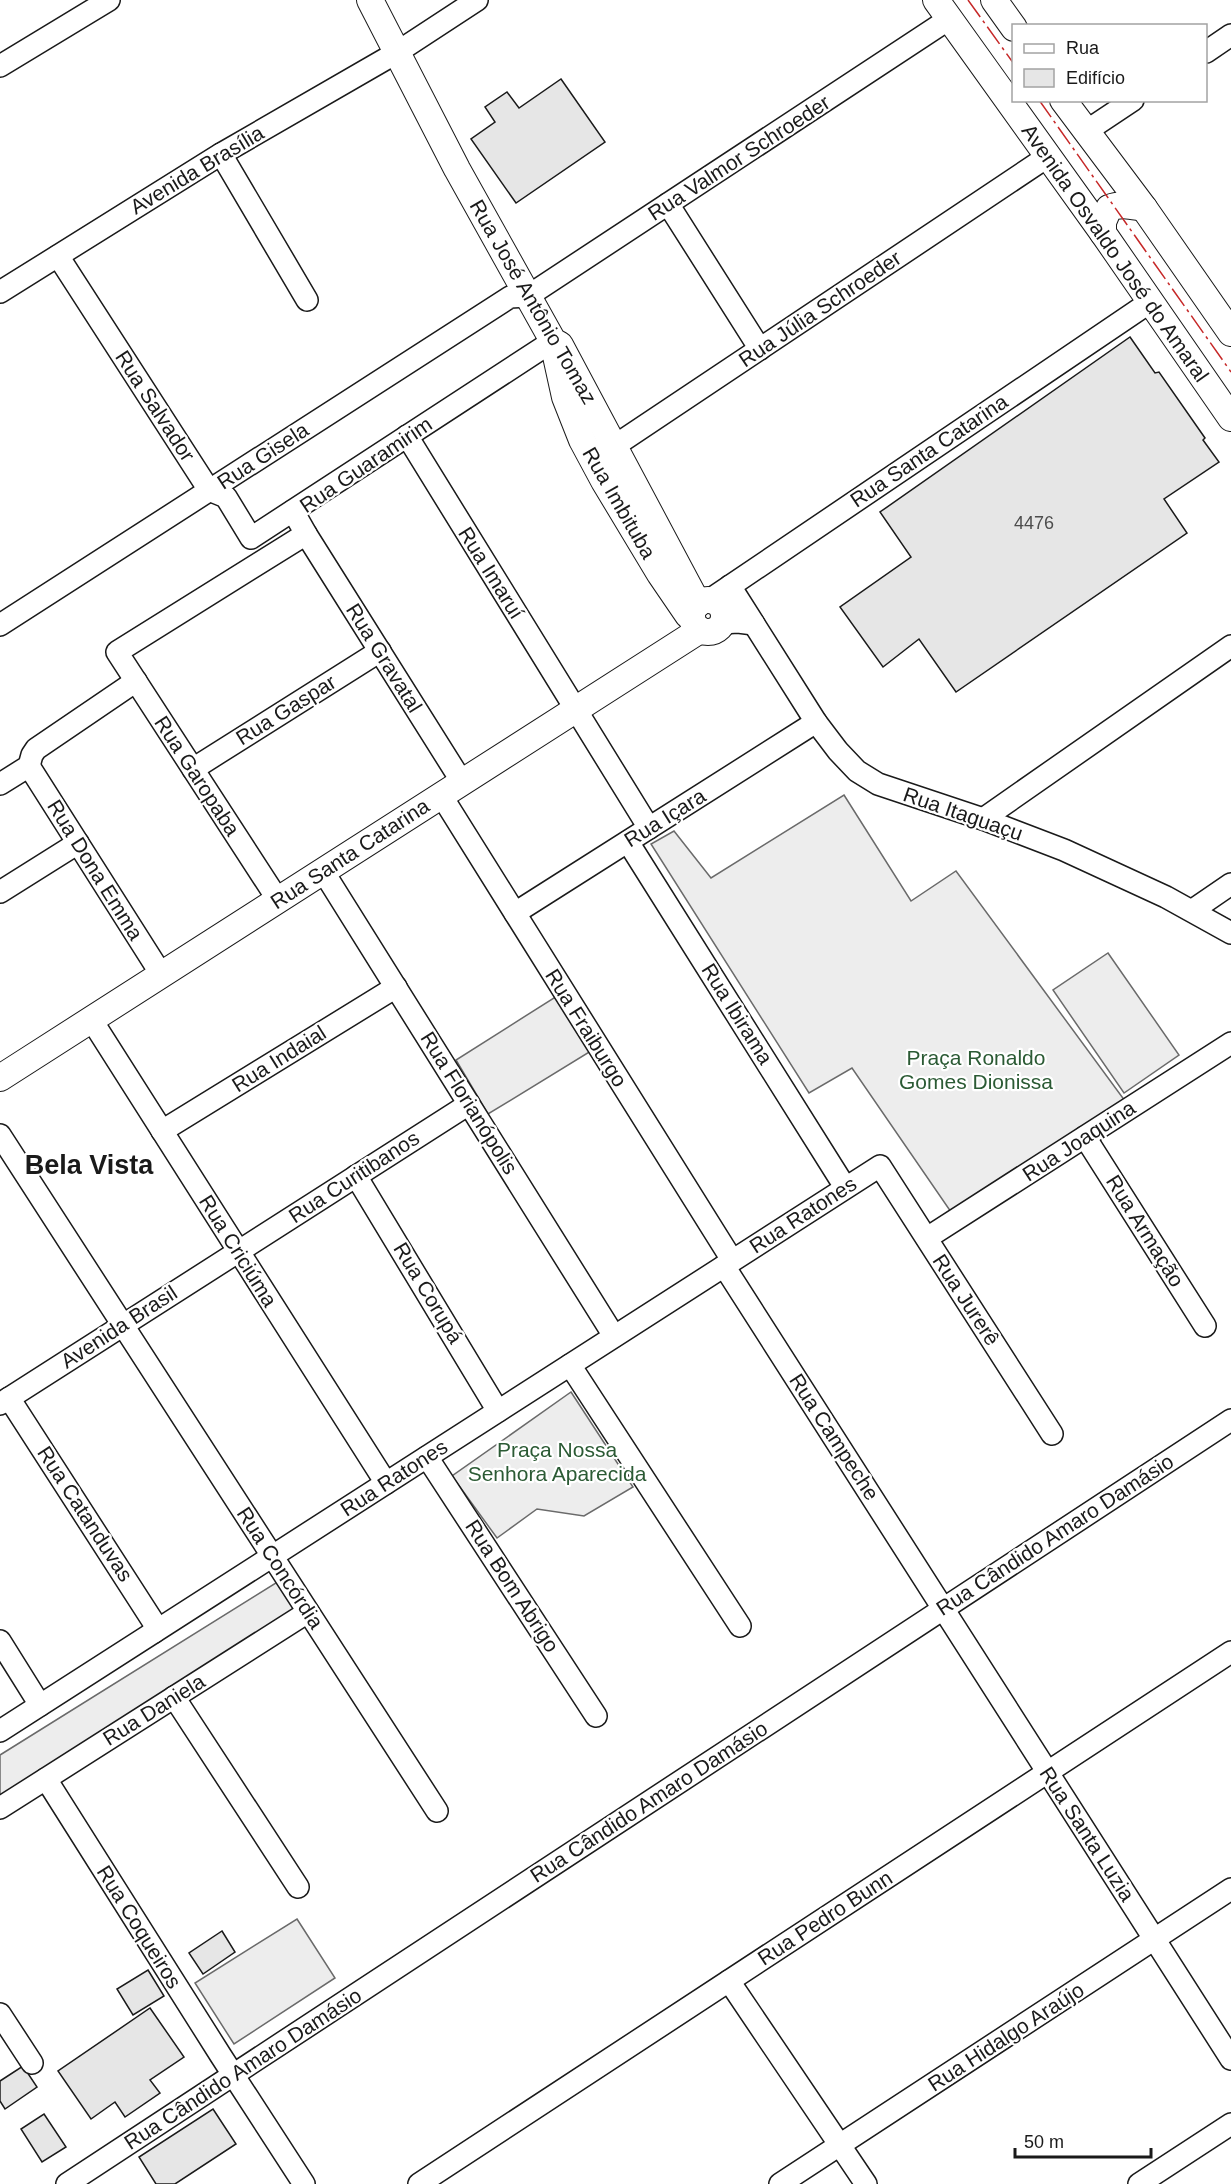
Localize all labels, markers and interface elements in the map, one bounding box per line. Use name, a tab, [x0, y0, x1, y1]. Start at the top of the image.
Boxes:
legend	[1012, 24, 1207, 102]
text: Rua	[1066, 38, 1100, 58]
text: Edifício	[1066, 68, 1125, 88]
street label: Rua Valmor Schroeder	[644, 90, 834, 225]
street label: Avenida Osvaldo José do Amaral	[1017, 120, 1213, 386]
street label: Avenida Brasília	[126, 121, 268, 218]
street label: Rua José Antônio Tomaz	[465, 196, 601, 408]
street label: Rua Júlia Schroeder	[734, 246, 905, 371]
street label: Rua Salvador	[111, 346, 200, 465]
street label: Rua Santa Catarina	[846, 389, 1012, 512]
street label: Rua Guaramirim	[295, 412, 436, 517]
street label: Rua Gisela	[213, 417, 313, 494]
street label: Rua Imbituba	[578, 443, 661, 563]
house number: 4476	[1014, 513, 1054, 533]
street label: Rua Imaruí	[454, 523, 529, 623]
street label: Rua Gravatal	[342, 599, 427, 716]
street label: Rua Gaspar	[232, 670, 340, 749]
street label: Rua Garopaba	[150, 712, 245, 840]
street label: Rua Itaguaçu	[900, 782, 1026, 845]
street label: Rua Içara	[620, 784, 710, 851]
street label: Rua Santa Catarina	[266, 794, 434, 913]
street label: Rua Dona Emma	[43, 795, 148, 944]
street label: Rua Ibirama	[697, 959, 778, 1069]
street label: Rua Fraiburgo	[541, 965, 632, 1091]
street label: Rua Indaial	[228, 1021, 330, 1096]
street label: Rua Florianópolis	[416, 1027, 522, 1178]
park label: Praça Ronaldo Gomes Dionissa	[899, 1046, 1053, 1093]
street label: Rua Joaquina	[1018, 1095, 1140, 1186]
street label: Rua Curitibanos	[284, 1126, 423, 1227]
district label: Bela Vista	[25, 1150, 154, 1180]
street label: Rua Armação	[1102, 1171, 1189, 1291]
street label: Rua Ratones	[745, 1172, 860, 1258]
street label: Rua Criciúma	[195, 1191, 282, 1311]
street label: Rua Corupá	[389, 1238, 468, 1347]
street label: Rua Jurerê	[928, 1250, 1004, 1350]
street label: Avenida Brasil	[56, 1280, 181, 1373]
street label: Rua Campeche	[785, 1369, 884, 1504]
street label: Rua Ratones	[336, 1435, 451, 1521]
park label: Praça Nossa Senhora Aparecida	[468, 1438, 647, 1485]
street label: Rua Catanduvas	[33, 1442, 138, 1586]
street label: Rua Cândido Amaro Damásio	[932, 1449, 1177, 1620]
street label: Rua Concórdia	[233, 1503, 328, 1633]
street label: Rua Bom Abrigo	[461, 1515, 564, 1656]
street label: Rua Daniela	[99, 1669, 209, 1750]
street label: Rua Cândido Amaro Damásio	[526, 1716, 771, 1887]
street label: Rua Santa Luzia	[1035, 1762, 1140, 1905]
street label: Rua Coqueiros	[93, 1861, 186, 1992]
street label: Rua Pedro Bunn	[753, 1866, 896, 1970]
street label: Rua Hidalgo Araújo	[924, 1978, 1088, 2096]
street label: Rua Cândido Amaro Damásio	[120, 1983, 365, 2154]
scale bar	[1015, 2121, 1152, 2159]
text: 50 m	[1024, 2132, 1064, 2152]

